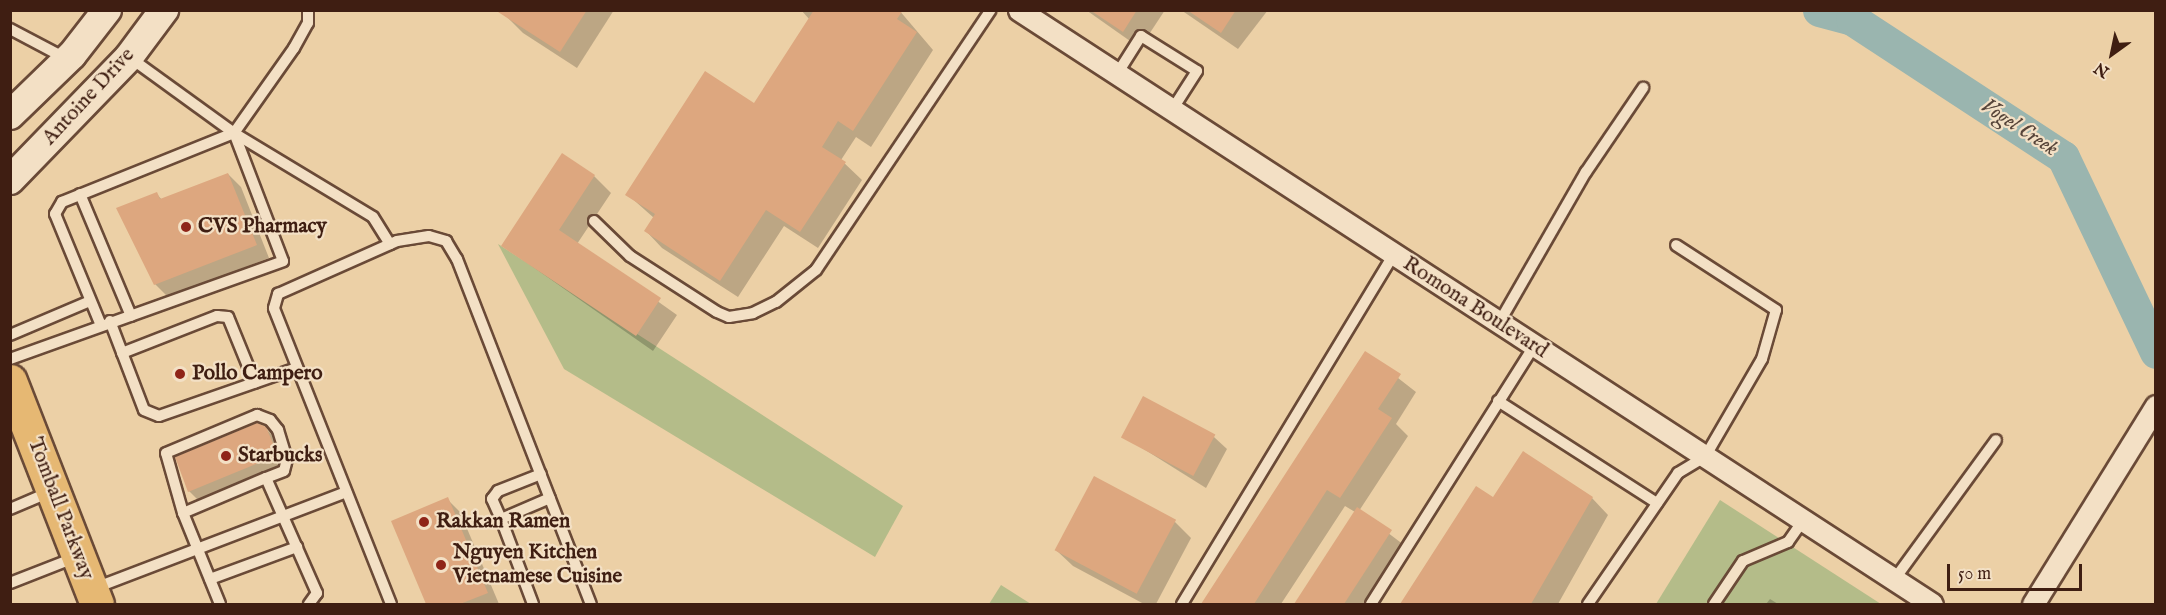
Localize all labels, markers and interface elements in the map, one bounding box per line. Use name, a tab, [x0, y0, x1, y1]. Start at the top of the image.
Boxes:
north arrow	[2082, 24, 2142, 84]
street label: Antoine Drive	[38, 43, 140, 151]
text: N	[2091, 57, 2113, 81]
water label: Vogel Creek	[1975, 93, 2063, 163]
place label: CVS Pharmacy	[198, 214, 327, 240]
marker: CVS Pharmacy	[179, 220, 193, 234]
street label: Romona Boulevard	[1398, 252, 1552, 364]
place label: Pollo Campero	[192, 361, 323, 387]
marker: Pollo Campero	[173, 367, 187, 381]
street label: Tomball Parkway	[21, 434, 99, 584]
place label: Starbucks	[238, 443, 322, 469]
marker: Starbucks	[219, 449, 233, 463]
place label: Rakkan Ramen	[436, 509, 570, 535]
marker: Rakkan Ramen	[417, 515, 431, 529]
place label: Nguyen Kitchen Vietnamese Cuisine	[453, 540, 622, 590]
scale bar	[1950, 552, 2085, 590]
marker: Nguyen Kitchen Vietnamese Cuisine	[434, 558, 448, 572]
text: 50 m	[1958, 563, 1991, 586]

